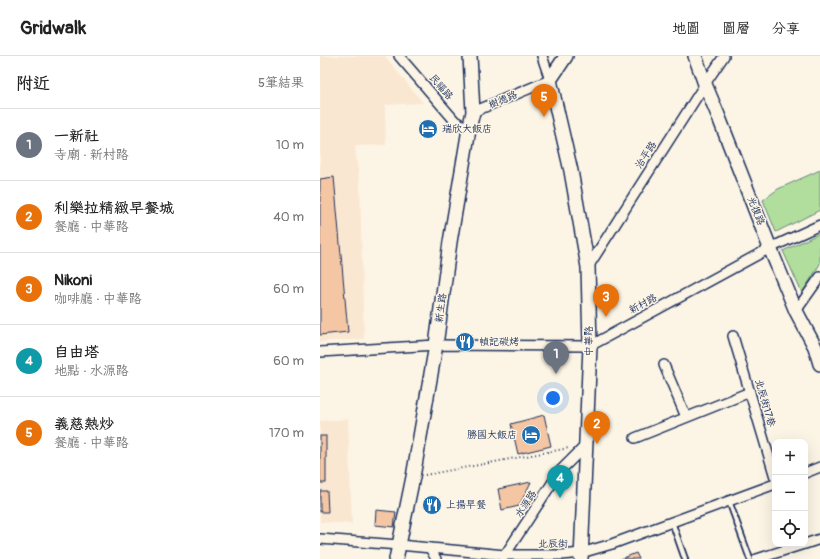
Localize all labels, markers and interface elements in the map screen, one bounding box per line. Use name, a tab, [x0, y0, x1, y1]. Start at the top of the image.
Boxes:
text: Gridwalk	[20, 16, 86, 40]
text: 地圖	[672, 20, 700, 37]
text: 圖層	[722, 20, 750, 37]
text: 分享	[772, 20, 800, 37]
street label: 民福路	[427, 72, 455, 102]
text: 附近	[16, 73, 50, 94]
text: 5筆結果	[258, 75, 304, 91]
pin: 5	[531, 84, 557, 117]
street label: 樹德路	[487, 89, 519, 111]
hotel icon: 瑞欣大飯店	[417, 118, 439, 140]
place label: 瑞欣大飯店	[442, 123, 492, 135]
text: 一新社	[54, 127, 99, 146]
text: 1	[26, 137, 32, 153]
text: 10 m	[276, 137, 304, 153]
street label: 治平路	[633, 139, 659, 171]
text: 寺廟 · 新村路	[54, 147, 129, 163]
street label: 光復路	[745, 195, 767, 227]
text: 利樂拉精緻早餐城	[54, 199, 174, 218]
text: 2	[25, 209, 33, 225]
text: 40 m	[273, 209, 304, 225]
text: 餐廳 · 中華路	[54, 219, 129, 235]
text: Nikoni	[54, 271, 92, 290]
text: 3	[25, 281, 33, 297]
text: 60 m	[273, 281, 304, 297]
pin: 3	[593, 284, 619, 317]
text: 咖啡廳 · 中華路	[54, 291, 142, 307]
street label: 新生路	[433, 292, 449, 324]
street label: 新村路	[627, 292, 659, 316]
street label: 中華路	[583, 326, 595, 356]
restaurant icon: 幀記碳烤	[454, 331, 476, 353]
place label: 幀記碳烤	[479, 336, 519, 348]
pin: 1	[543, 341, 569, 374]
text: 自由塔	[54, 343, 99, 362]
text: 4	[25, 353, 33, 369]
text: 60 m	[273, 353, 304, 369]
text: 地點 · 水源路	[54, 363, 129, 379]
street label: 北辰街17巷	[752, 378, 778, 429]
your location	[543, 388, 563, 408]
pin: 2	[584, 411, 610, 444]
text: 義慈熱炒	[54, 415, 114, 434]
hotel icon: 勝國大飯店	[520, 424, 542, 446]
text: 5	[25, 425, 33, 441]
text: 170 m	[269, 425, 304, 441]
place label: 勝國大飯店	[467, 429, 517, 441]
text: 餐廳 · 中華路	[54, 435, 129, 451]
map controls	[772, 439, 808, 547]
button: +	[772, 439, 808, 475]
pin: 4	[547, 465, 573, 498]
button: −	[772, 475, 808, 511]
street label: 水源路	[513, 488, 539, 520]
restaurant icon: 上揚早餐	[421, 494, 443, 516]
place label: 上揚早餐	[446, 499, 486, 511]
button: locate	[772, 511, 808, 547]
street label: 北辰街	[538, 538, 568, 550]

